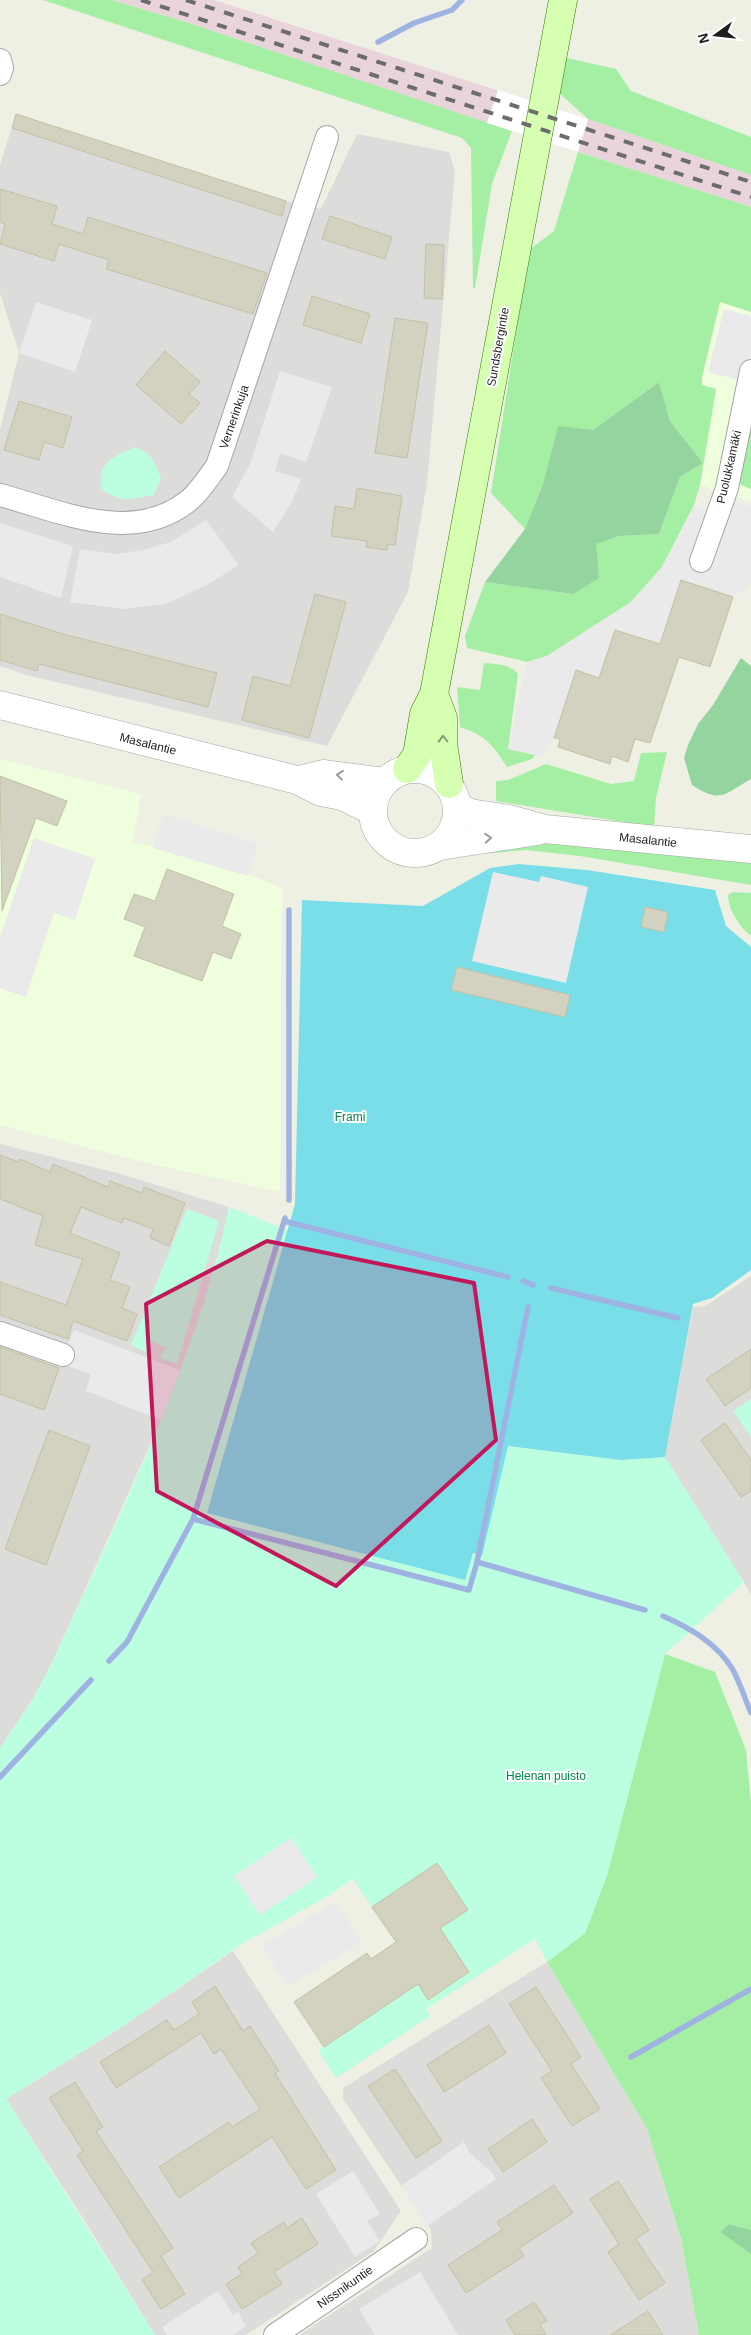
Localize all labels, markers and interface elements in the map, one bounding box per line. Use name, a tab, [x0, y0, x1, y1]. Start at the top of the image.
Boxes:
north arrow	[691, 10, 741, 60]
text: N	[694, 31, 712, 45]
street label: Sundsbergintie	[484, 306, 512, 388]
street label: Vernerinkuja	[217, 383, 252, 451]
street label: Puolukkamäki	[714, 429, 744, 505]
street label: Masalantie	[118, 730, 178, 758]
one-way arrow	[438, 734, 448, 742]
one-way arrow	[336, 770, 344, 781]
street label: Masalantie	[618, 830, 678, 850]
one-way arrow	[485, 833, 493, 844]
park label: Frami	[335, 1110, 365, 1124]
park label: Helenan puisto	[506, 1769, 586, 1783]
street label: Nissnikuntie	[314, 2263, 376, 2311]

